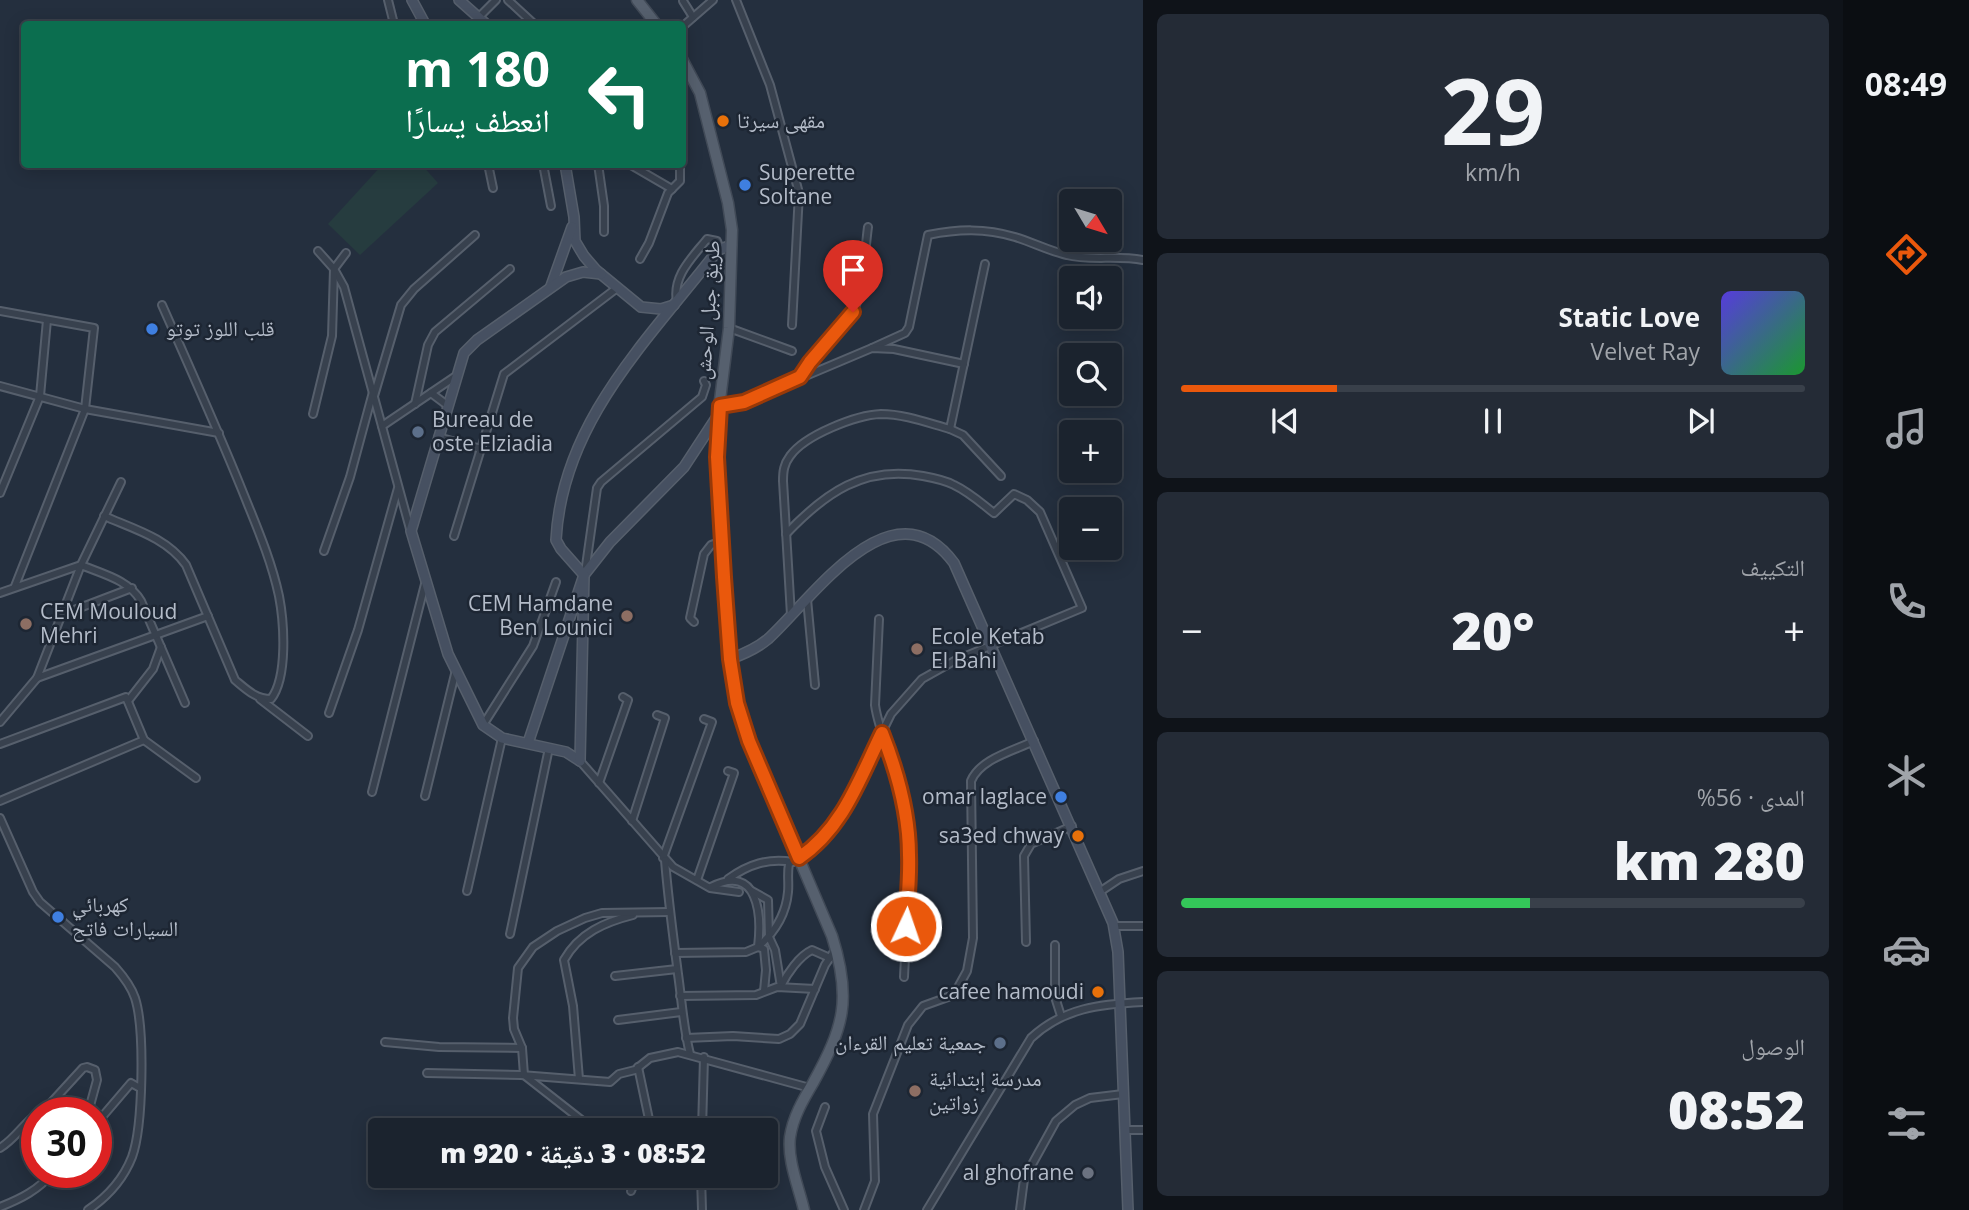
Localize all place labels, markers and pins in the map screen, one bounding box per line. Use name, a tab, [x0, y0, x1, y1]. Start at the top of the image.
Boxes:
place label: مقهى سيرتا	[737, 106, 825, 134]
marker: مقهى سيرتا	[715, 113, 731, 129]
place label: Superette Soltane	[759, 158, 855, 210]
marker: Superette Soltane	[737, 177, 753, 193]
pin	[823, 240, 883, 312]
place label: قلب اللوز توتو	[166, 314, 275, 342]
marker: قلب اللوز توتو	[144, 321, 160, 337]
place label: Bureau de oste Elziadia	[432, 405, 553, 457]
marker: Bureau de oste Elziadia	[410, 424, 426, 440]
place label: CEM Hamdane Ben Lounici	[468, 589, 613, 641]
place label: CEM Mouloud Mehri	[40, 597, 177, 649]
marker: CEM Hamdane Ben Lounici	[619, 608, 635, 624]
marker: CEM Mouloud Mehri	[18, 616, 34, 632]
place label: Ecole Ketab El Bahi	[931, 622, 1045, 674]
marker: Ecole Ketab El Bahi	[909, 641, 925, 657]
place label: omar laglace	[922, 782, 1047, 810]
marker: omar laglace	[1053, 789, 1069, 805]
place label: sa3ed chway	[939, 821, 1064, 849]
marker: sa3ed chway	[1070, 828, 1086, 844]
place label: كهربائي السيارات فاتح	[72, 890, 178, 942]
marker: كهربائي السيارات فاتح	[50, 909, 66, 925]
place label: cafee hamoudi	[939, 977, 1084, 1005]
marker: cafee hamoudi	[1090, 984, 1106, 1000]
place label: جمعية تعليم القرءان	[835, 1028, 986, 1057]
marker: جمعية تعليم القرءان	[992, 1035, 1008, 1051]
place label: مدرسة إبتدائية زواتين	[929, 1064, 1042, 1116]
marker: مدرسة إبتدائية زواتين	[907, 1083, 923, 1099]
place label: al ghofrane	[963, 1158, 1074, 1186]
marker: al ghofrane	[1080, 1165, 1096, 1181]

